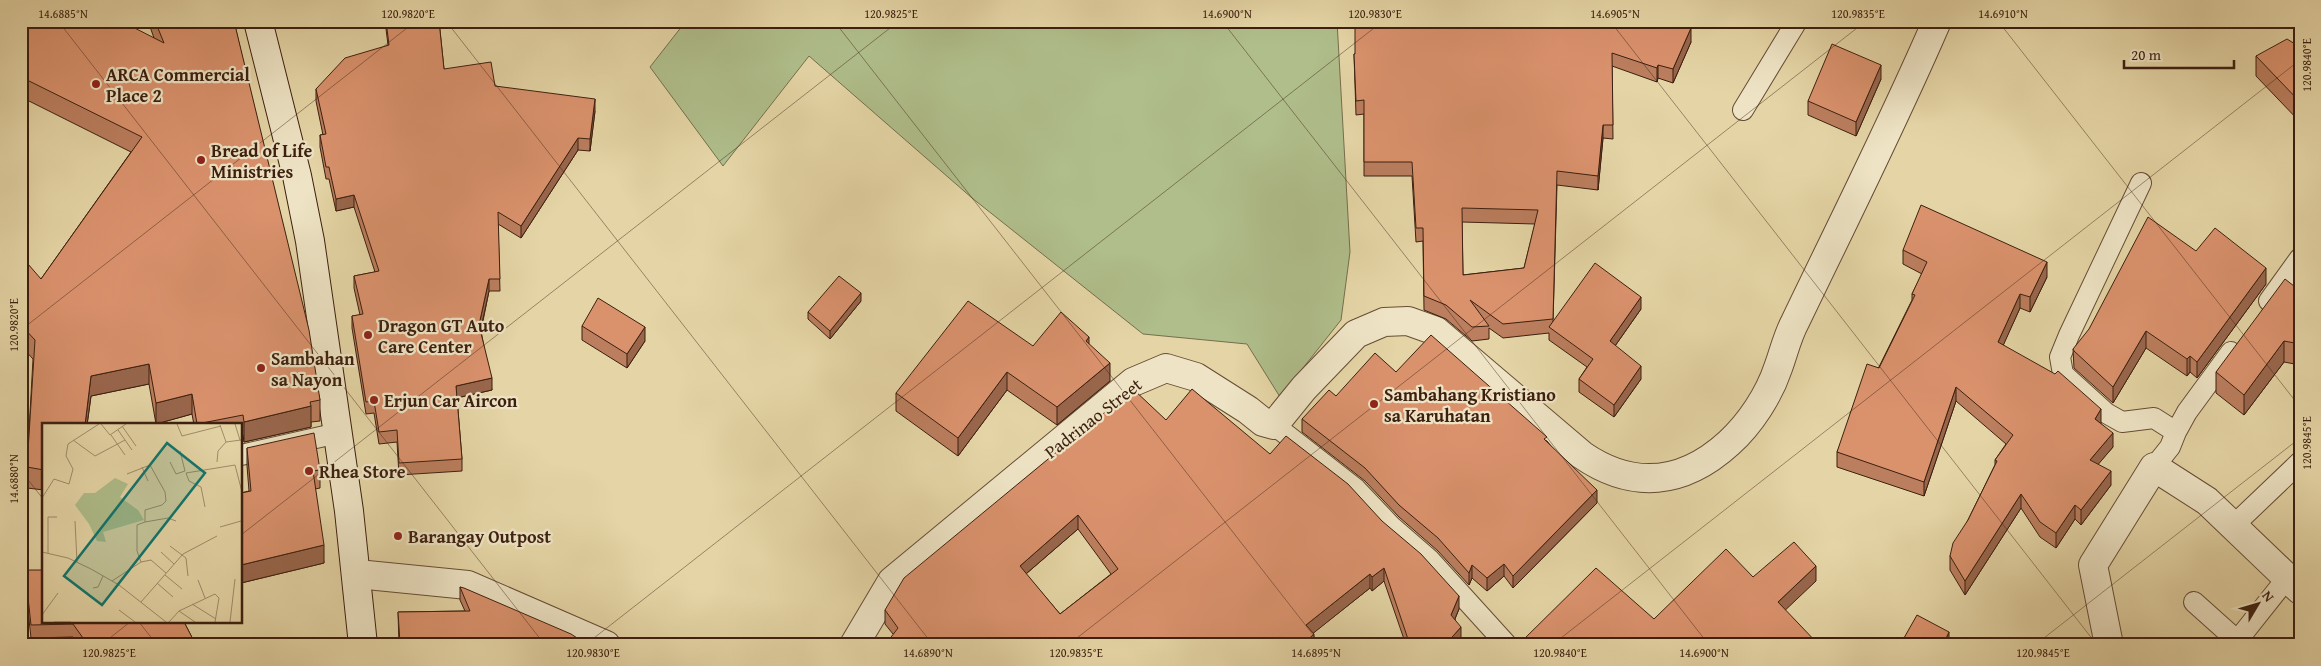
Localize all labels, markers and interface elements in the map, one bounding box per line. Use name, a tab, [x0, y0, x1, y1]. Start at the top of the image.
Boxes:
text: 14.6885°N	[38, 5, 88, 22]
text: 120.9820°E	[381, 5, 435, 22]
text: 120.9825°E	[864, 5, 918, 22]
text: 14.6900°N	[1202, 5, 1252, 22]
text: 120.9830°E	[1348, 5, 1402, 22]
text: 14.6905°N	[1590, 5, 1640, 22]
text: 120.9835°E	[1831, 5, 1885, 22]
text: 14.6910°N	[1978, 5, 2028, 22]
scale bar	[2124, 38, 2234, 70]
text: 120.9840°E	[2298, 38, 2315, 92]
text: 20 m	[2131, 44, 2162, 65]
place label: ARCA Commercial Place 2	[106, 61, 250, 109]
marker: ARCA Commercial Place 2	[90, 78, 102, 90]
place label: Bread of Life Ministries	[211, 137, 313, 185]
marker: Bread of Life Ministries	[195, 154, 207, 166]
text: 120.9820°E	[5, 298, 22, 352]
place label: Dragon GT Auto Care Center	[378, 312, 505, 360]
marker: Dragon GT Auto Care Center	[362, 329, 374, 341]
place label: Sambahan sa Nayon	[271, 345, 355, 393]
marker: Sambahan sa Nayon	[255, 362, 267, 374]
street label: Padrinao Street	[1038, 371, 1148, 465]
place label: Sambahang Kristiano sa Karuhatan	[1384, 381, 1556, 429]
place label: Erjun Car Aircon	[384, 387, 518, 414]
marker: Erjun Car Aircon	[368, 394, 380, 406]
marker: Sambahang Kristiano sa Karuhatan	[1368, 398, 1380, 410]
text: 120.9845°E	[2298, 416, 2315, 470]
inset map	[42, 423, 242, 624]
text: 14.6880°N	[5, 454, 22, 504]
place label: Rhea Store	[319, 458, 406, 485]
marker: Rhea Store	[303, 465, 315, 477]
place label: Barangay Outpost	[408, 523, 551, 550]
marker: Barangay Outpost	[392, 530, 404, 542]
north arrow	[2234, 578, 2284, 628]
text: N	[2257, 586, 2279, 606]
text: 120.9825°E	[82, 644, 136, 661]
text: 120.9830°E	[566, 644, 620, 661]
text: 14.6890°N	[903, 644, 953, 661]
text: 120.9835°E	[1049, 644, 1103, 661]
text: 14.6895°N	[1291, 644, 1341, 661]
text: 120.9840°E	[1533, 644, 1587, 661]
text: 14.6900°N	[1679, 644, 1729, 661]
text: 120.9845°E	[2016, 644, 2070, 661]

